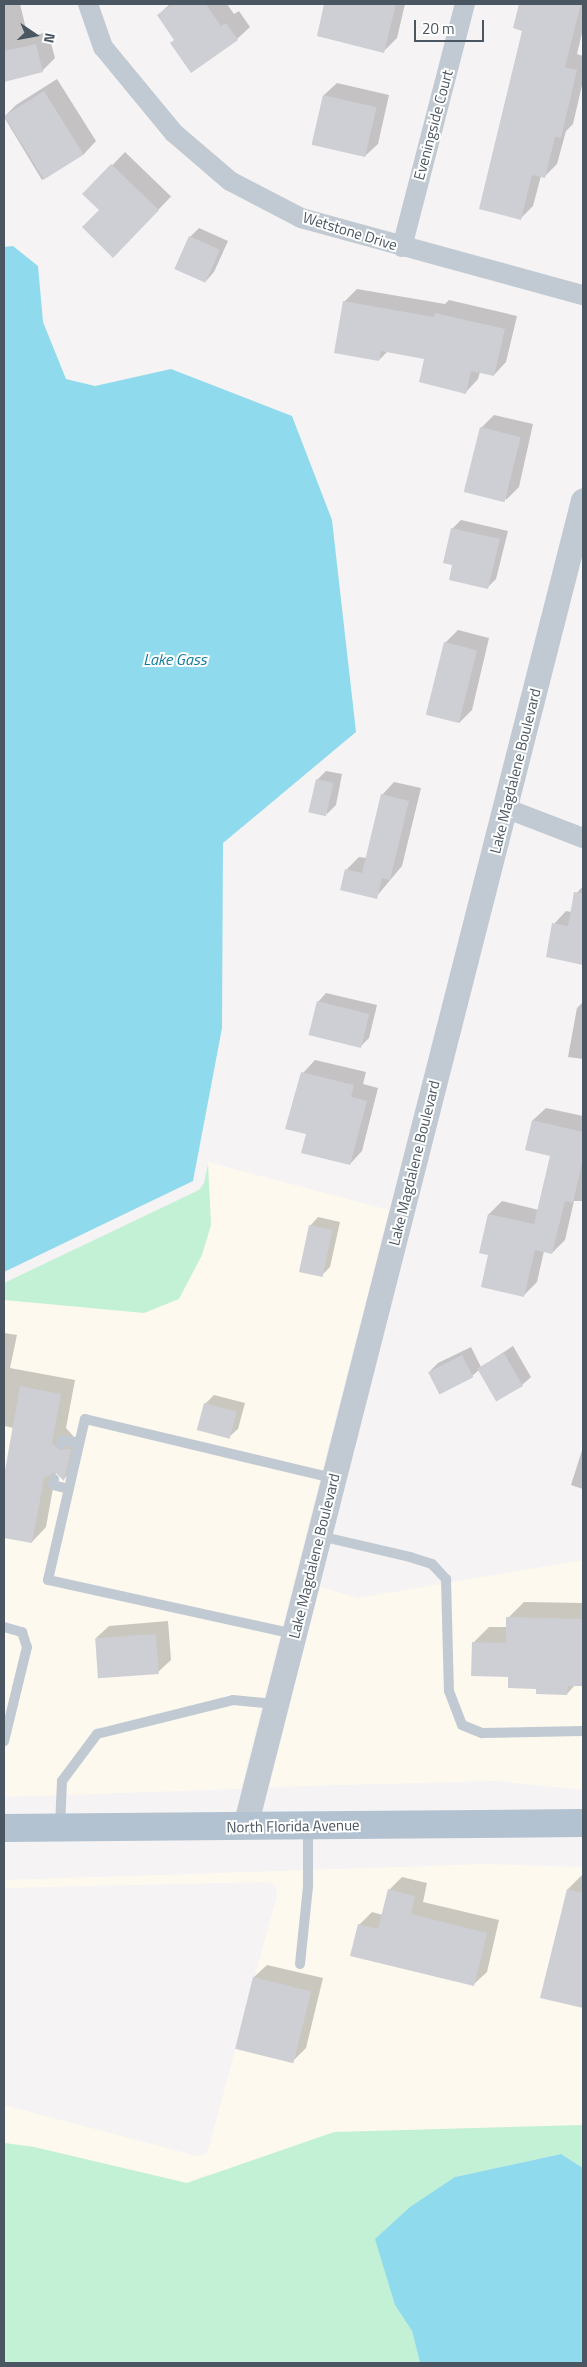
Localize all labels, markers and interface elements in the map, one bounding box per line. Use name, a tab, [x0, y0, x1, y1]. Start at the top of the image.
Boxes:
north arrow	[10, 10, 60, 60]
scale bar	[417, 10, 487, 42]
text: 20 m	[422, 17, 455, 40]
text: N	[39, 31, 61, 45]
street label: Eveningside Court	[410, 68, 456, 182]
street label: Wetstone Drive	[301, 208, 399, 254]
water label: Lake Gass	[143, 649, 207, 669]
street label: Lake Magdalene Boulevard	[486, 687, 544, 855]
street label: Lake Magdalene Boulevard	[385, 1079, 443, 1247]
street label: Lake Magdalene Boulevard	[285, 1472, 343, 1640]
street label: North Florida Avenue	[226, 1816, 360, 1836]

